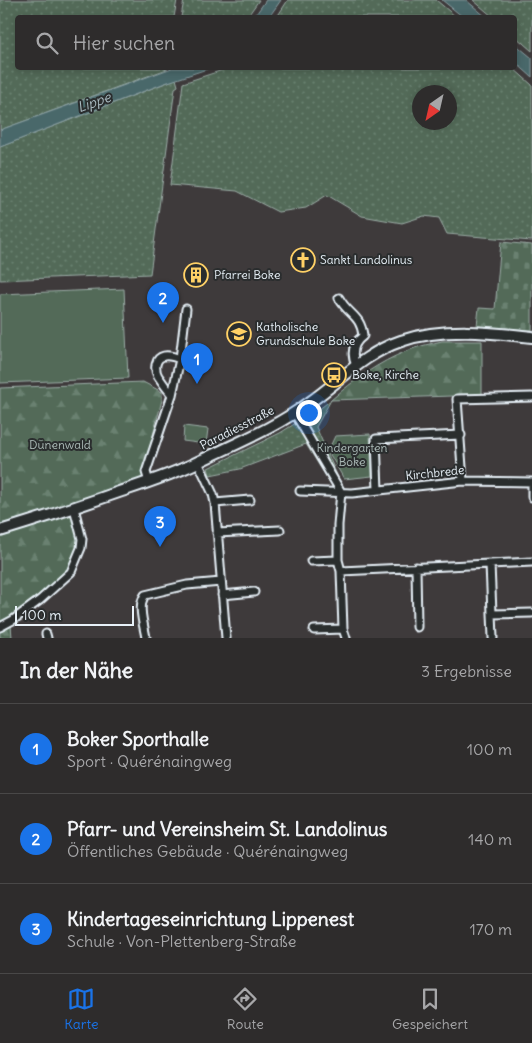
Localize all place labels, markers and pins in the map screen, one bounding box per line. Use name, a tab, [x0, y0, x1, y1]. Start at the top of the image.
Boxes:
church icon: Sankt Landolinus	[290, 247, 316, 273]
place label: Sankt Landolinus	[320, 252, 412, 267]
building icon: Pfarrei Boke	[183, 262, 209, 288]
place label: Pfarrei Boke	[214, 267, 280, 282]
pin: 2	[147, 282, 179, 323]
place label: Katholische Grundschule Boke	[256, 319, 355, 348]
school or university icon: Katholische Grundschule Boke	[226, 321, 252, 347]
pin: 1	[181, 343, 213, 384]
bus stop icon: Boke, Kirche	[321, 362, 347, 388]
place label: Boke, Kirche	[352, 367, 419, 382]
pin: 3	[144, 506, 176, 547]

